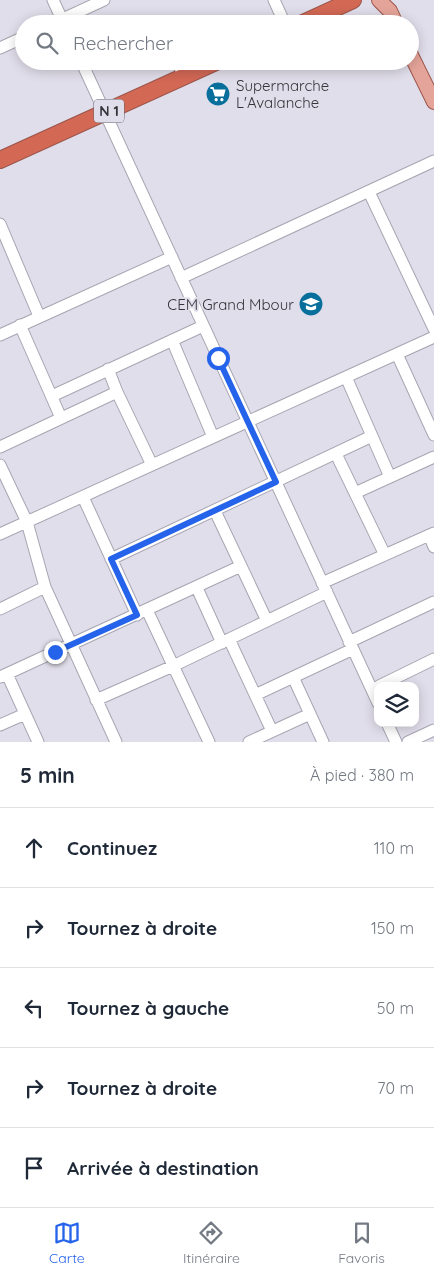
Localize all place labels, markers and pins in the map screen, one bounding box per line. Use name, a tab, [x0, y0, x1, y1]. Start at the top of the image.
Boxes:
place label: Supermarche L'Avalanche	[236, 76, 329, 112]
supermarket icon: Supermarche L'Avalanche	[205, 81, 231, 107]
school or university icon: CEM Grand Mbour	[298, 291, 324, 317]
place label: CEM Grand Mbour	[167, 295, 294, 314]

